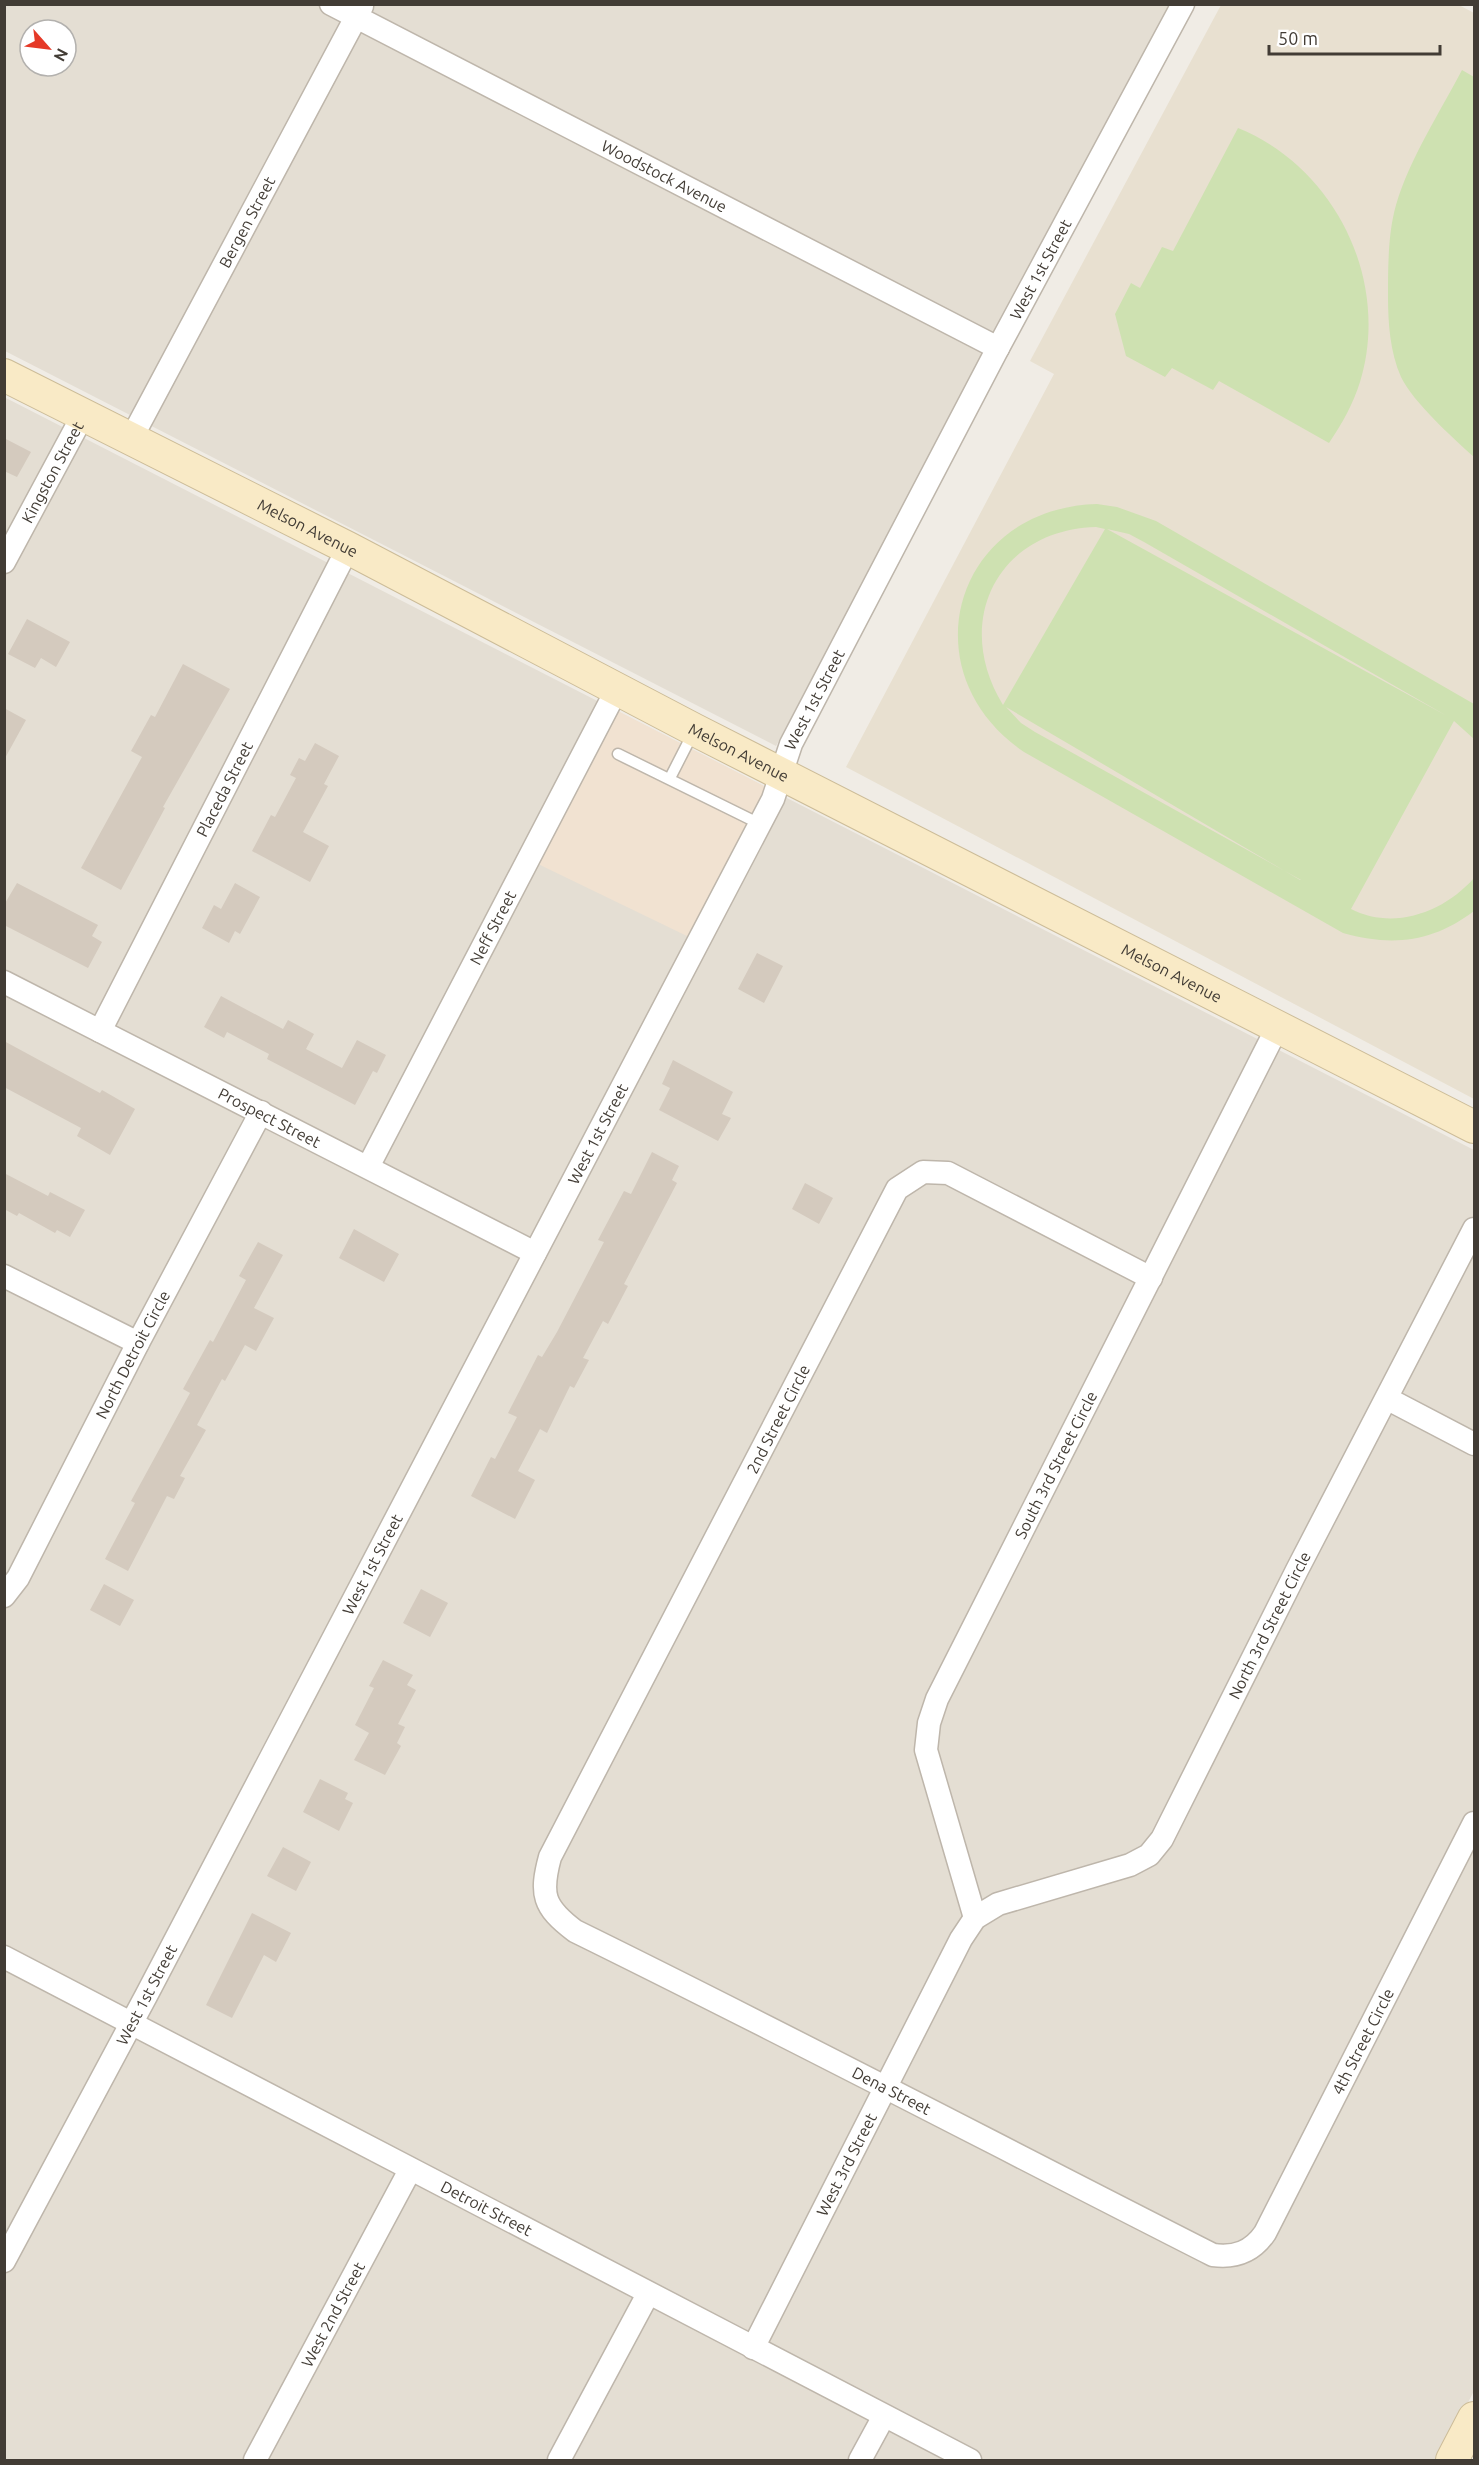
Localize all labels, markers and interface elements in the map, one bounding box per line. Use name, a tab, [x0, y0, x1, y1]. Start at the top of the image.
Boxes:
north arrow	[18, 18, 78, 78]
scale bar	[1269, 18, 1440, 56]
text: 50 m	[1278, 28, 1318, 48]
text: N	[50, 46, 72, 65]
street label: Woodstock Avenue	[599, 136, 730, 216]
street label: Bergen Street	[215, 173, 279, 271]
street label: West 1st Street	[1006, 216, 1075, 322]
street label: Kingston Street	[18, 418, 87, 526]
street label: Melson Avenue	[255, 495, 361, 561]
street label: West 1st Street	[781, 646, 848, 753]
street label: Melson Avenue	[686, 719, 792, 785]
street label: Placeda Street	[192, 738, 256, 840]
street label: Neff Street	[466, 887, 520, 968]
street label: Melson Avenue	[1119, 940, 1225, 1006]
street label: West 1st Street	[564, 1080, 632, 1187]
street label: Prospect Street	[215, 1084, 324, 1151]
street label: North Detroit Circle	[92, 1287, 173, 1422]
street label: 2nd Street Circle	[743, 1362, 813, 1476]
street label: South 3rd Street Circle	[1011, 1388, 1100, 1542]
street label: West 1st Street	[338, 1510, 406, 1618]
street label: North 3rd Street Circle	[1225, 1548, 1314, 1702]
street label: West 1st Street	[112, 1941, 181, 2048]
street label: 4th Street Circle	[1328, 1985, 1397, 2097]
street label: Dena Street	[849, 2063, 935, 2118]
street label: West 3rd Street	[813, 2109, 880, 2219]
street label: Detroit Street	[438, 2177, 536, 2240]
street label: West 2nd Street	[297, 2258, 368, 2370]

